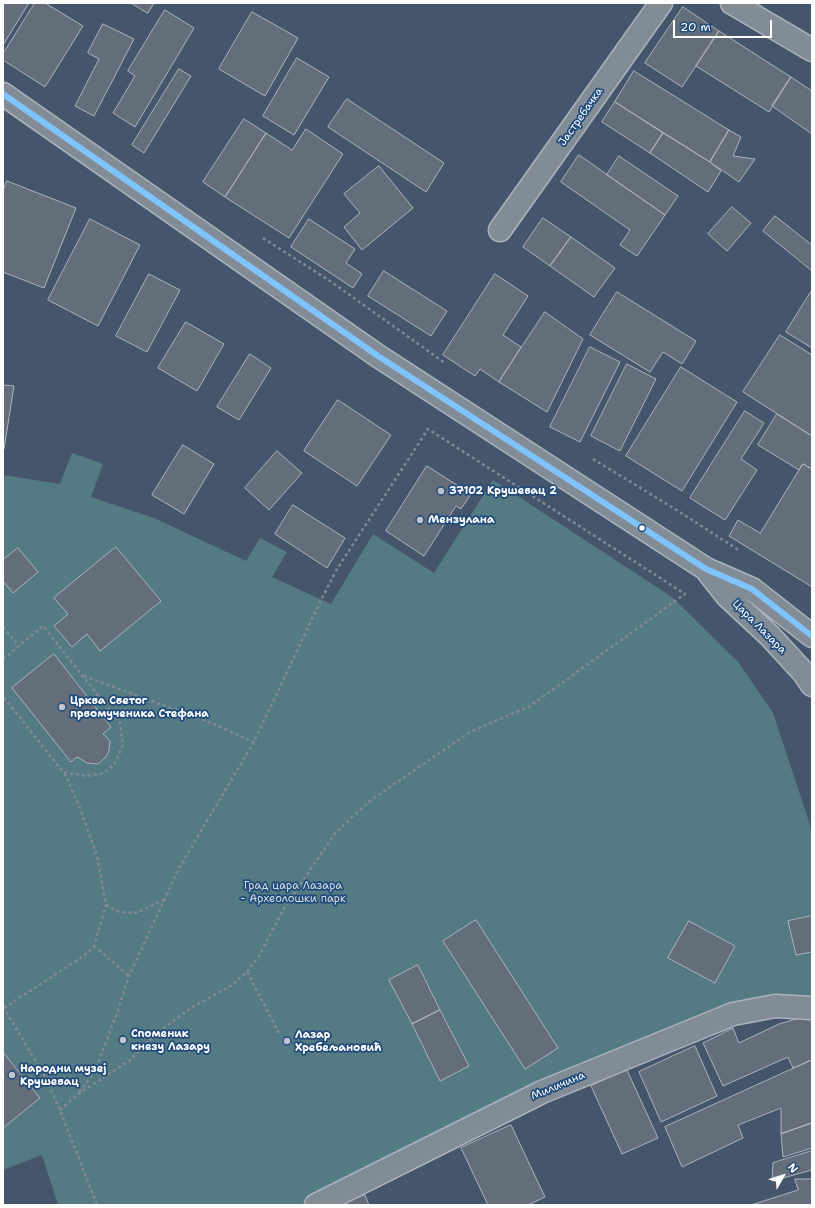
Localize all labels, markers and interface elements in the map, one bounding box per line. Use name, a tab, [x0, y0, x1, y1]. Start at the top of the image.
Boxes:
scale bar	[675, 12, 774, 38]
text: 20 m	[680, 19, 711, 35]
street label: Јастребачка	[556, 85, 606, 149]
place label: 37102 Крушевац 2	[449, 484, 557, 498]
marker: 37102 Крушевац 2	[436, 486, 446, 496]
place label: Мензулана	[428, 513, 494, 527]
marker: Мензулана	[415, 515, 425, 525]
unlabelled marker	[637, 523, 647, 533]
street label: Цара Лазара	[729, 597, 789, 657]
place label: Црква Светог првомученика Стефана	[70, 694, 209, 720]
marker: Црква Светог првомученика Стефана	[57, 702, 67, 712]
park label: Град цара Лазара - Археолошки парк	[240, 879, 346, 905]
place label: Споменик кнезу Лазару	[131, 1027, 210, 1053]
place label: Лазар Хребељановић	[295, 1028, 382, 1054]
marker: Споменик кнезу Лазару	[118, 1035, 128, 1045]
marker: Лазар Хребељановић	[282, 1036, 292, 1046]
place label: Народни музеј Крушевац	[20, 1062, 106, 1088]
street label: Миличина	[529, 1069, 587, 1103]
marker: Народни музеј Крушевац	[7, 1070, 17, 1080]
north arrow	[763, 1156, 803, 1196]
text: N	[784, 1160, 801, 1176]

